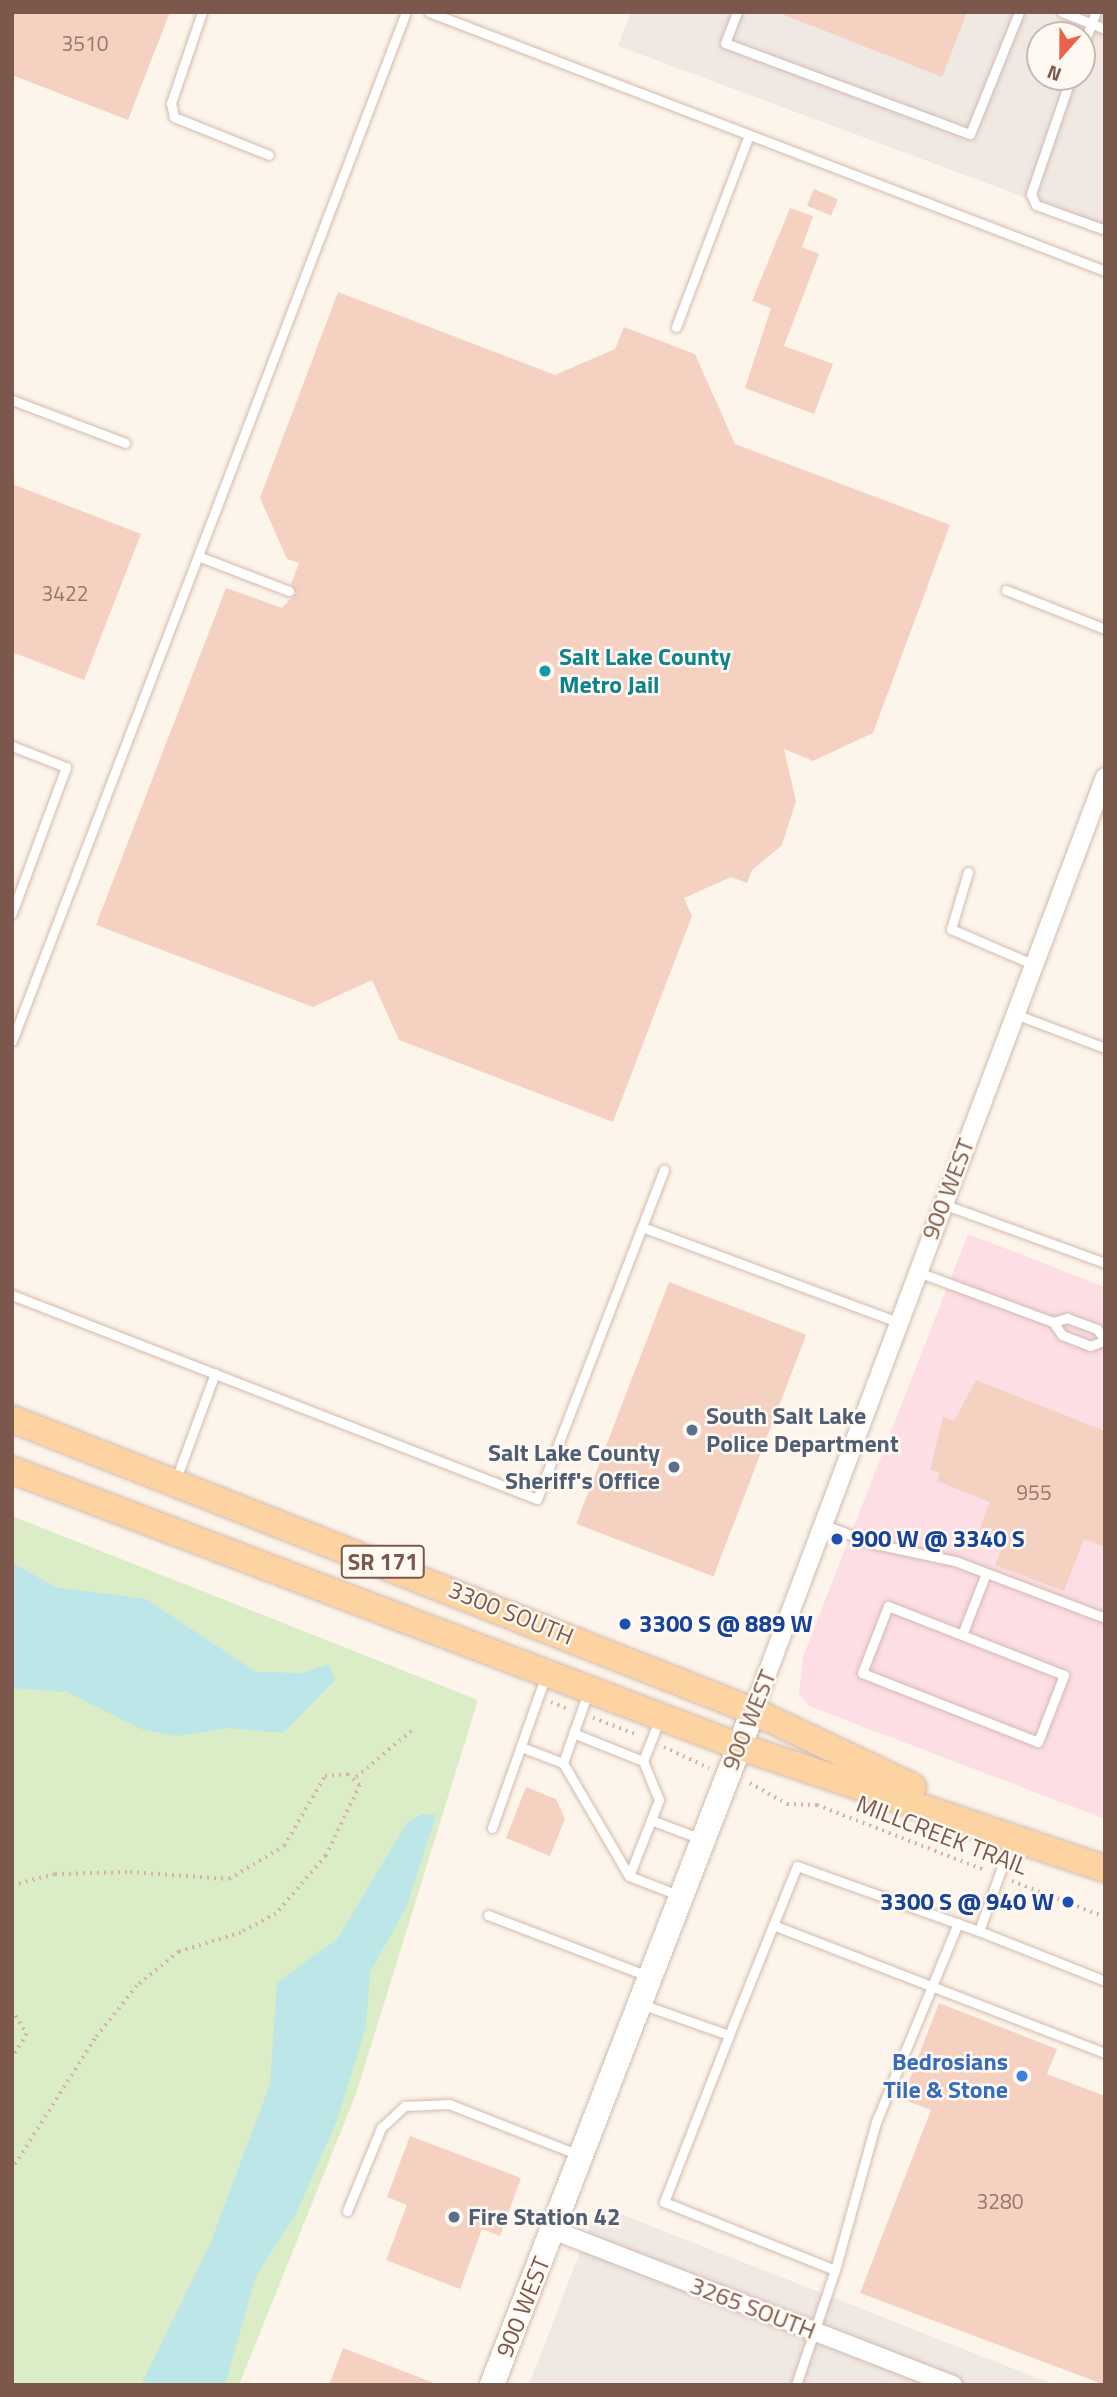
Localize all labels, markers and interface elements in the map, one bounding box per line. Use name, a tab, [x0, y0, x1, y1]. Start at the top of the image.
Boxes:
north arrow	[1026, 21, 1096, 91]
house number: 3510	[61, 30, 109, 56]
text: N	[1043, 58, 1065, 90]
house number: 3422	[41, 580, 89, 606]
place label: Salt Lake County Metro Jail	[559, 643, 731, 699]
marker: Salt Lake County Metro Jail	[537, 663, 553, 679]
street label: 900 WEST	[916, 1135, 980, 1243]
place label: South Salt Lake Police Department	[706, 1402, 899, 1458]
marker: South Salt Lake Police Department	[684, 1422, 700, 1438]
place label: Salt Lake County Sheriff's Office	[488, 1439, 660, 1495]
marker: Salt Lake County Sheriff's Office	[666, 1459, 682, 1475]
house number: 955	[1016, 1479, 1052, 1505]
place label: 900 W @ 3340 S	[851, 1525, 1025, 1553]
marker: 900 W @ 3340 S	[829, 1531, 845, 1547]
road number: SR 171	[339, 1542, 427, 1582]
street label: 3300 SOUTH	[444, 1575, 578, 1651]
place label: 3300 S @ 889 W	[639, 1610, 813, 1638]
marker: 3300 S @ 889 W	[617, 1616, 633, 1632]
street label: 900 WEST	[716, 1666, 782, 1774]
street label: MILLCREEK TRAIL	[852, 1789, 1032, 1881]
place label: 3300 S @ 940 W	[880, 1888, 1054, 1916]
marker: 3300 S @ 940 W	[1060, 1894, 1076, 1910]
place label: Bedrosians Tile & Stone	[883, 2048, 1008, 2104]
marker: Bedrosians Tile & Stone	[1014, 2068, 1030, 2084]
house number: 3280	[976, 2188, 1024, 2214]
place label: Fire Station 42	[468, 2203, 620, 2231]
marker: Fire Station 42	[446, 2209, 462, 2225]
street label: 900 WEST	[490, 2253, 556, 2361]
street label: 3265 SOUTH	[686, 2271, 820, 2345]

